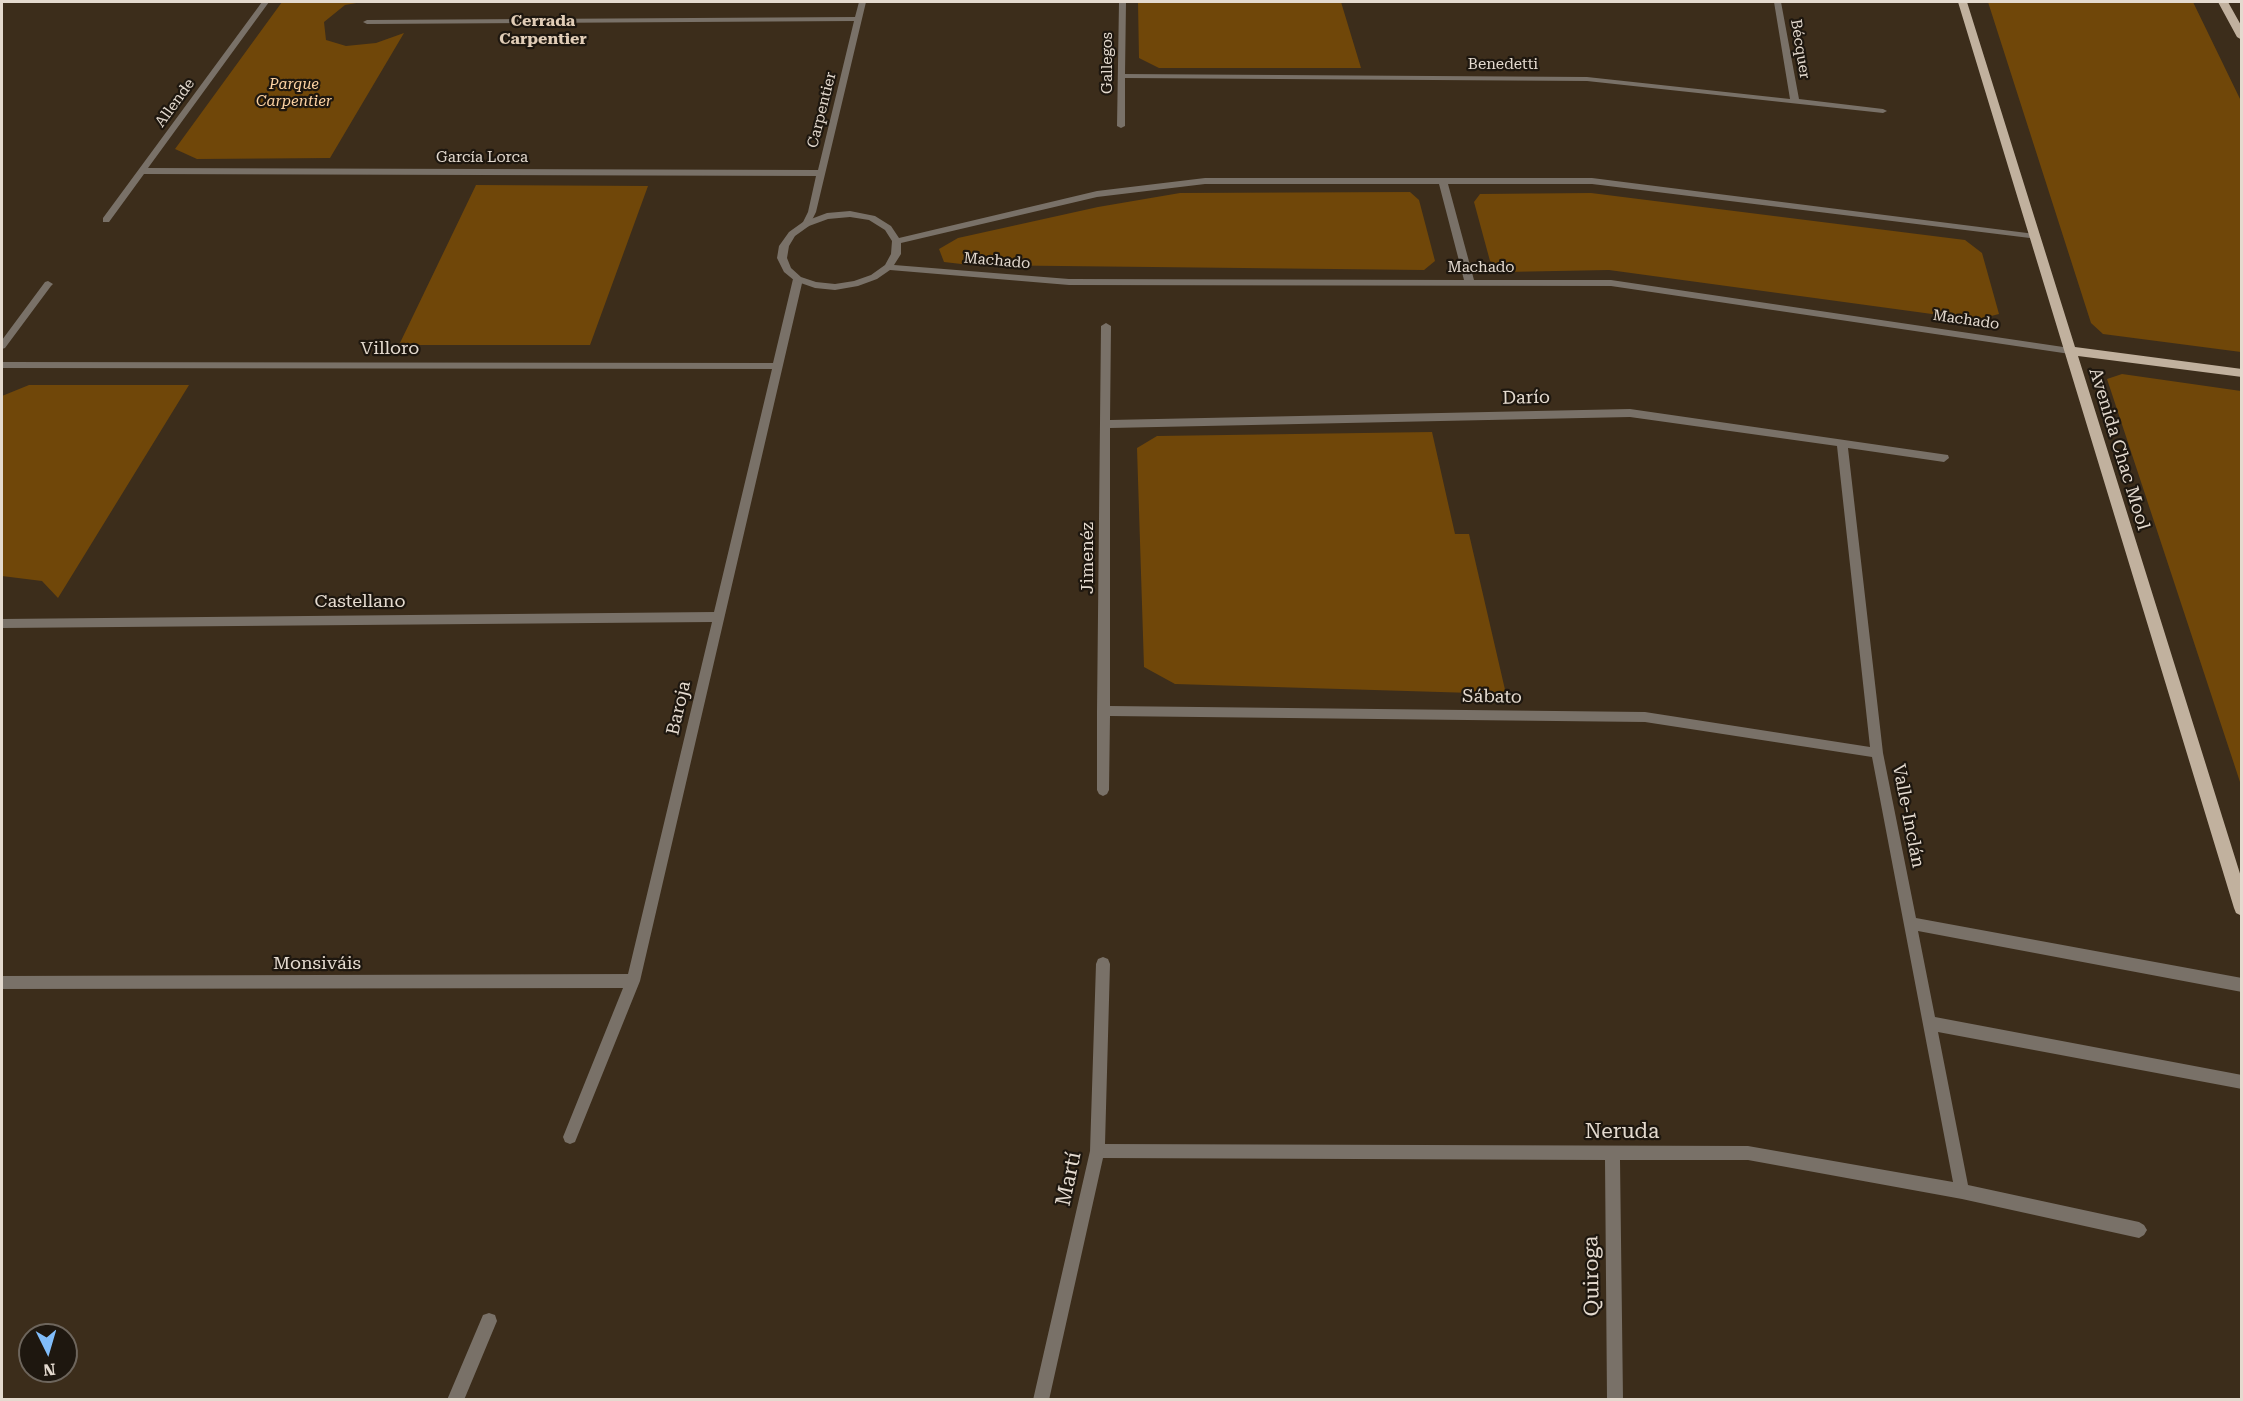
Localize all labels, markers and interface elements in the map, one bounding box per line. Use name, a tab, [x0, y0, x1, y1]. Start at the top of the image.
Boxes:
district label: Cerrada Carpentier	[499, 11, 587, 49]
street label: Bécquer	[1786, 18, 1814, 80]
street label: Gallegos	[1099, 32, 1117, 94]
street label: Benedetti	[1468, 56, 1538, 74]
street label: Carpentier	[804, 70, 840, 150]
street label: Allende	[151, 75, 199, 131]
park label: Parque Carpentier	[256, 76, 332, 111]
street label: García Lorca	[436, 149, 528, 167]
street label: Machado	[963, 249, 1031, 273]
street label: Machado	[1447, 259, 1515, 277]
street label: Machado	[1932, 306, 2000, 334]
street label: Villoro	[361, 338, 419, 360]
street label: Avenida Chac Mool	[2084, 365, 2154, 533]
street label: Darío	[1502, 387, 1550, 409]
street label: Jimenéz	[1077, 522, 1099, 594]
street label: Castellano	[315, 591, 405, 613]
street label: Baroja	[662, 679, 696, 737]
street label: Sábato	[1462, 686, 1522, 708]
street label: Valle-Inclán	[1887, 762, 1929, 870]
street label: Monsiváis	[273, 953, 361, 975]
street label: Neruda	[1585, 1119, 1659, 1145]
street label: Martí	[1051, 1150, 1087, 1208]
street label: Quiroga	[1579, 1235, 1605, 1317]
north arrow	[18, 1323, 78, 1383]
text: N	[42, 1359, 56, 1379]

